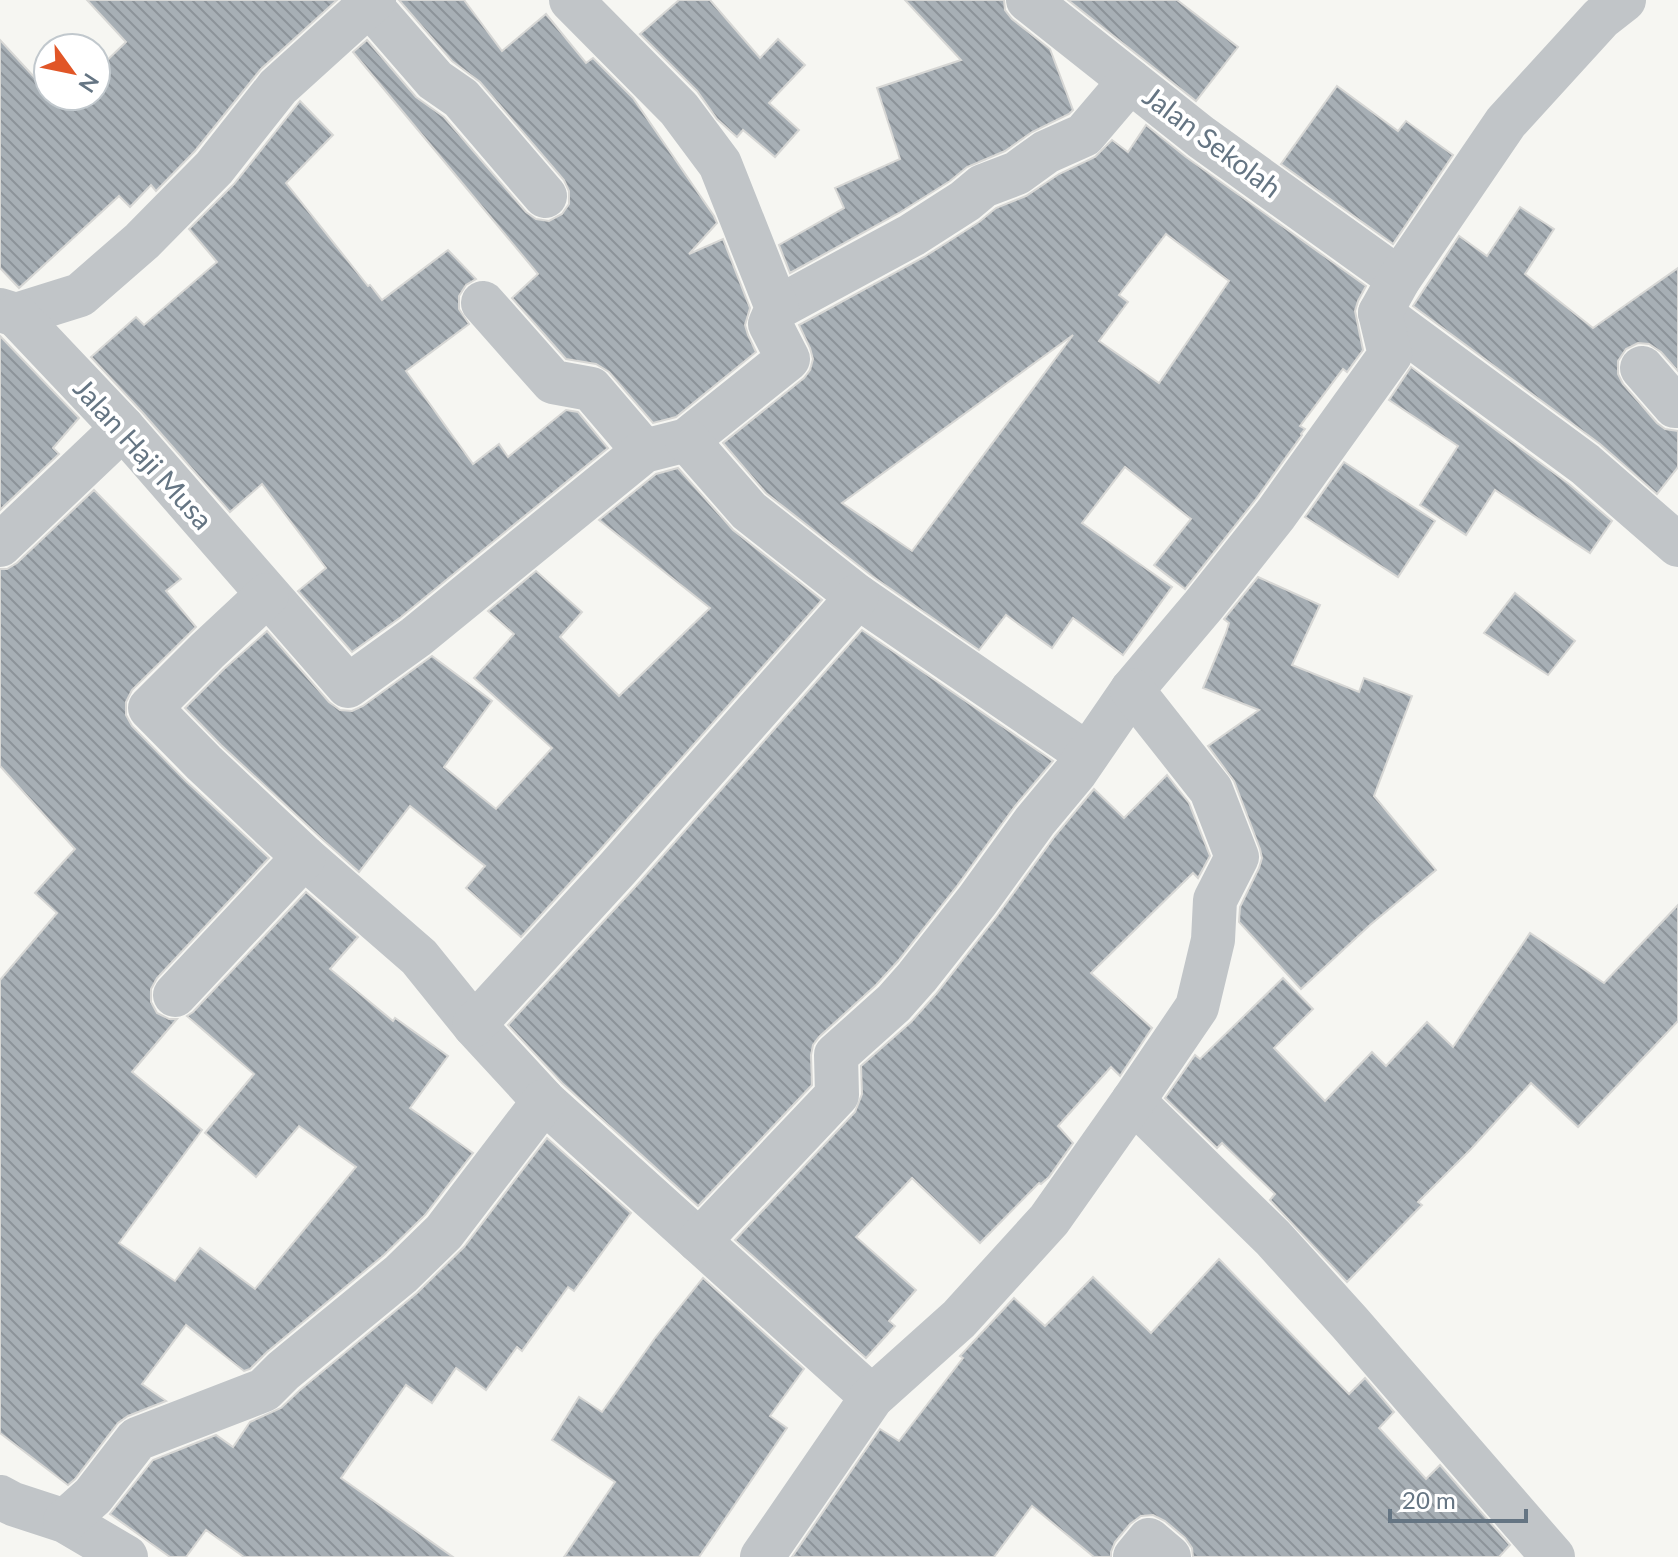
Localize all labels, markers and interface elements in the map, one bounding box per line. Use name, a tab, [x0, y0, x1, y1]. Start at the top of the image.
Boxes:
north arrow	[32, 32, 112, 112]
text: N	[73, 69, 105, 98]
street label: Jalan Sekolah	[1137, 78, 1288, 204]
street label: Jalan Haji Musa	[67, 371, 220, 536]
scale bar	[1390, 1473, 1526, 1523]
text: 20 m	[1402, 1485, 1456, 1514]

